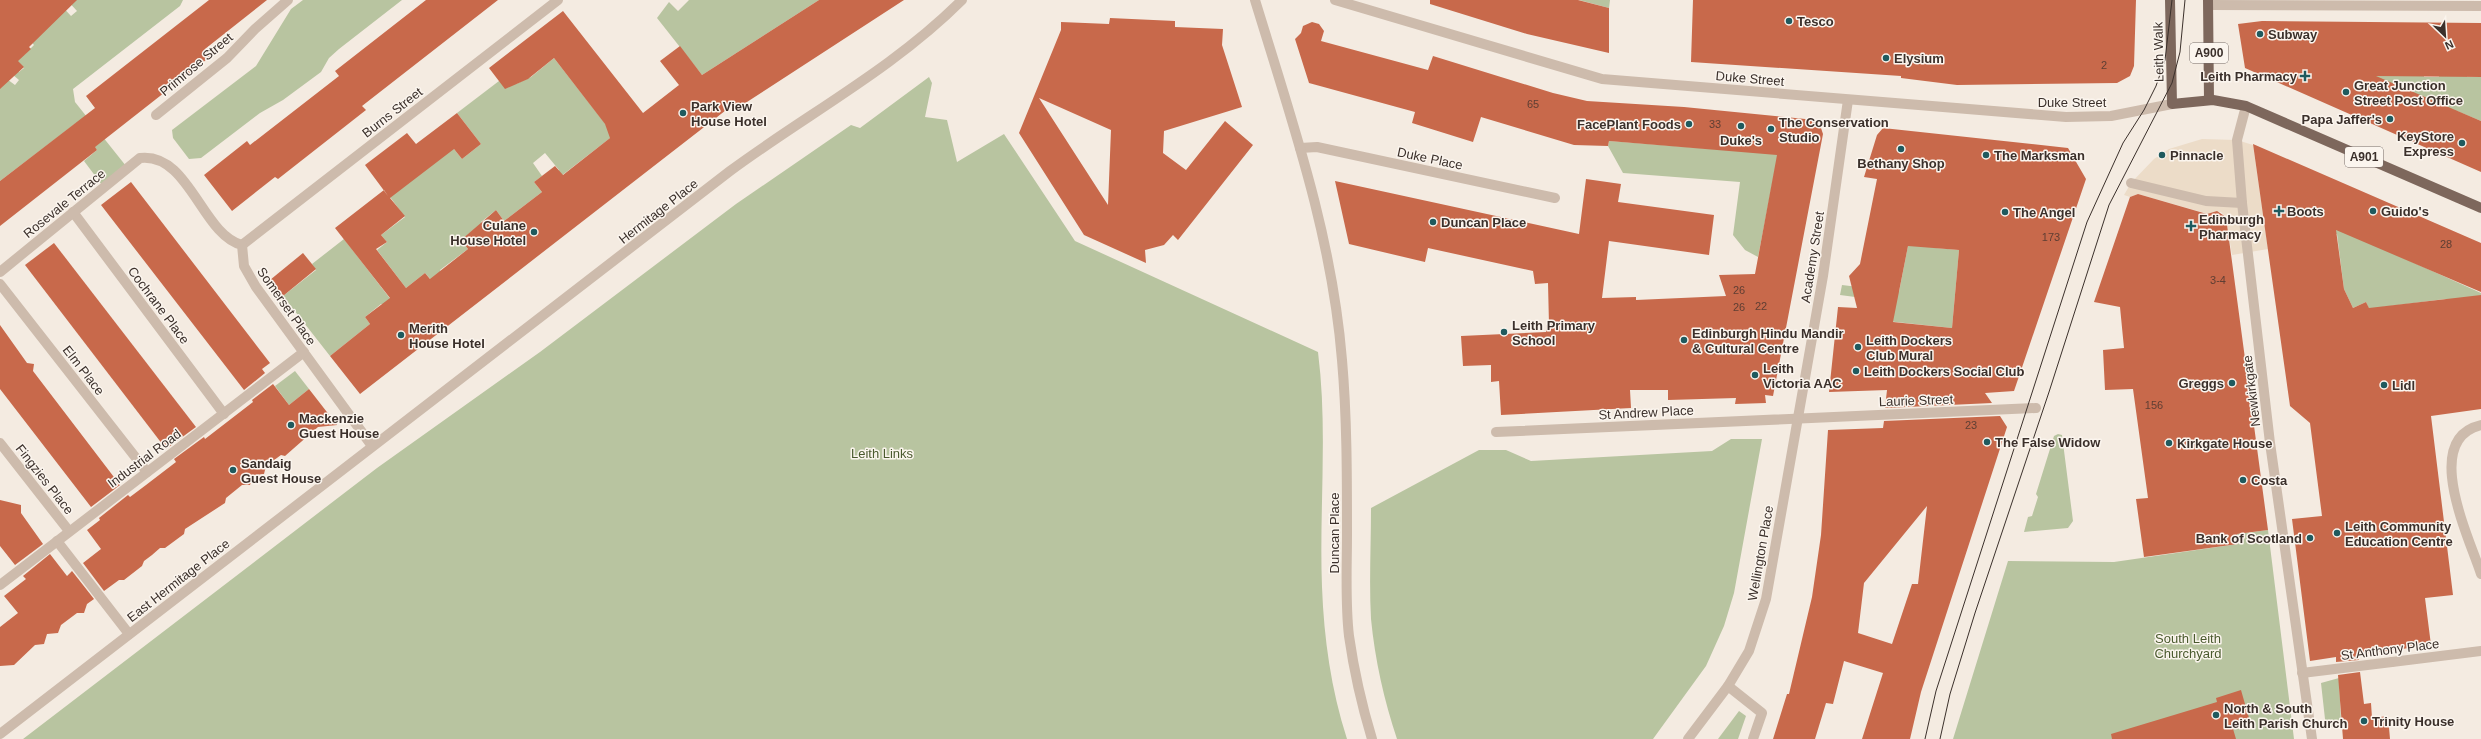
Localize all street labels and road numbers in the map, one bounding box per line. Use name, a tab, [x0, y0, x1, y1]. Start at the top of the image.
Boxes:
street label: Leith Walk	[2150, 21, 2167, 82]
street label: Primrose Street	[157, 29, 236, 99]
road number: A900	[2190, 43, 2228, 63]
street label: Duke Street	[1715, 68, 1785, 89]
street label: Burns Street	[359, 84, 426, 141]
street label: Duke Street	[2038, 95, 2107, 110]
street label: Duke Place	[1396, 144, 1464, 173]
road number: A901	[2345, 147, 2383, 167]
street label: Rosevale Terrace	[20, 166, 108, 241]
street label: Hermitage Place	[616, 176, 701, 247]
street label: Academy Street	[1798, 210, 1827, 304]
street label: Cochrane Place	[125, 264, 192, 347]
street label: Somerset Place	[254, 264, 319, 348]
street label: Elm Place	[60, 343, 108, 398]
street label: Newkirkgate	[2240, 355, 2263, 427]
street label: Laurie Street	[1879, 392, 1954, 409]
street label: St Andrew Place	[1598, 403, 1694, 422]
street label: Industrial Road	[105, 426, 184, 491]
street label: Fingzies Place	[13, 441, 77, 517]
street label: Duncan Place	[1327, 493, 1342, 573]
street label: Wellington Place	[1745, 504, 1776, 602]
street label: East Hermitage Place	[124, 536, 232, 625]
street label: St Anthony Place	[2340, 636, 2440, 663]

